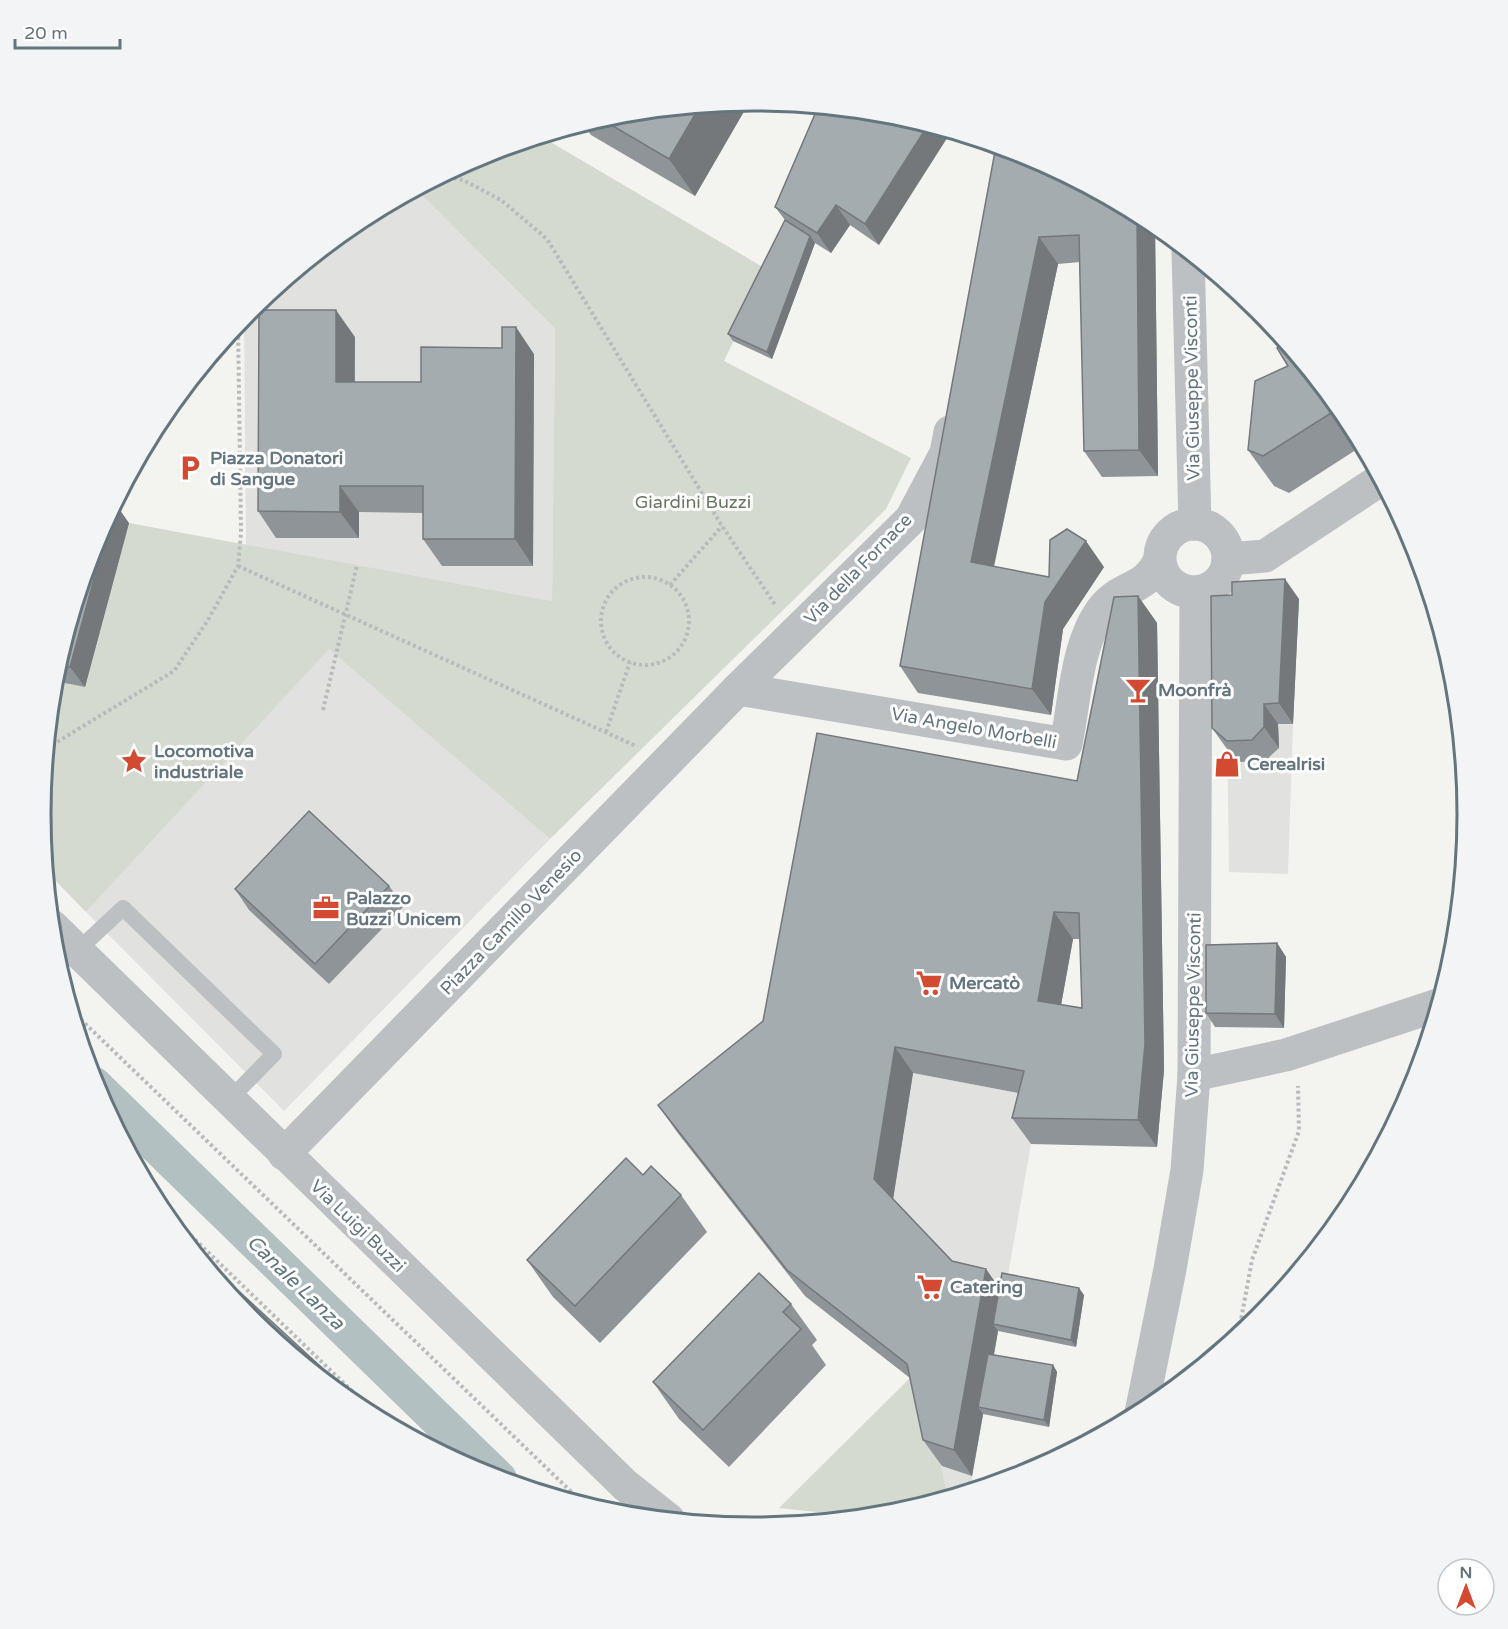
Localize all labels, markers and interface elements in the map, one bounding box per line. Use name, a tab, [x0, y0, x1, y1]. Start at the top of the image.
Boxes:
scale bar	[15, 12, 120, 50]
text: 20 m	[24, 22, 68, 44]
street label: Via Giuseppe Visconti	[1179, 295, 1205, 481]
place label: Piazza Donatori di Sangue	[210, 447, 343, 490]
parking icon: Piazza Donatori di Sangue	[175, 453, 205, 483]
park label: Giardini Buzzi	[635, 491, 751, 513]
street label: Via della Fornace	[799, 509, 917, 629]
bar icon: Moonfrà	[1123, 675, 1153, 705]
place label: Moonfrà	[1158, 679, 1232, 701]
street label: Via Angelo Morbelli	[890, 703, 1058, 753]
place label: Locomotiva industriale	[154, 740, 254, 783]
place icon: Locomotiva industriale	[119, 746, 149, 776]
shop icon: Cerealrisi	[1212, 749, 1242, 779]
place label: Cerealrisi	[1247, 753, 1325, 775]
street label: Piazza Camillo Venesio	[436, 844, 586, 1000]
place label: Palazzo Buzzi Unicem	[346, 887, 461, 930]
office icon: Palazzo Buzzi Unicem	[311, 893, 341, 923]
street label: Via Giuseppe Visconti	[1180, 912, 1206, 1098]
supermarket icon: Mercatò	[914, 968, 944, 998]
place label: Mercatò	[949, 972, 1020, 994]
street label: Via Luigi Buzzi	[306, 1175, 410, 1277]
water label: Canale Lanza	[242, 1230, 350, 1336]
supermarket icon: Catering	[915, 1272, 945, 1302]
place label: Catering	[950, 1276, 1023, 1298]
north arrow	[1436, 1557, 1496, 1617]
text: N	[1460, 1563, 1472, 1583]

